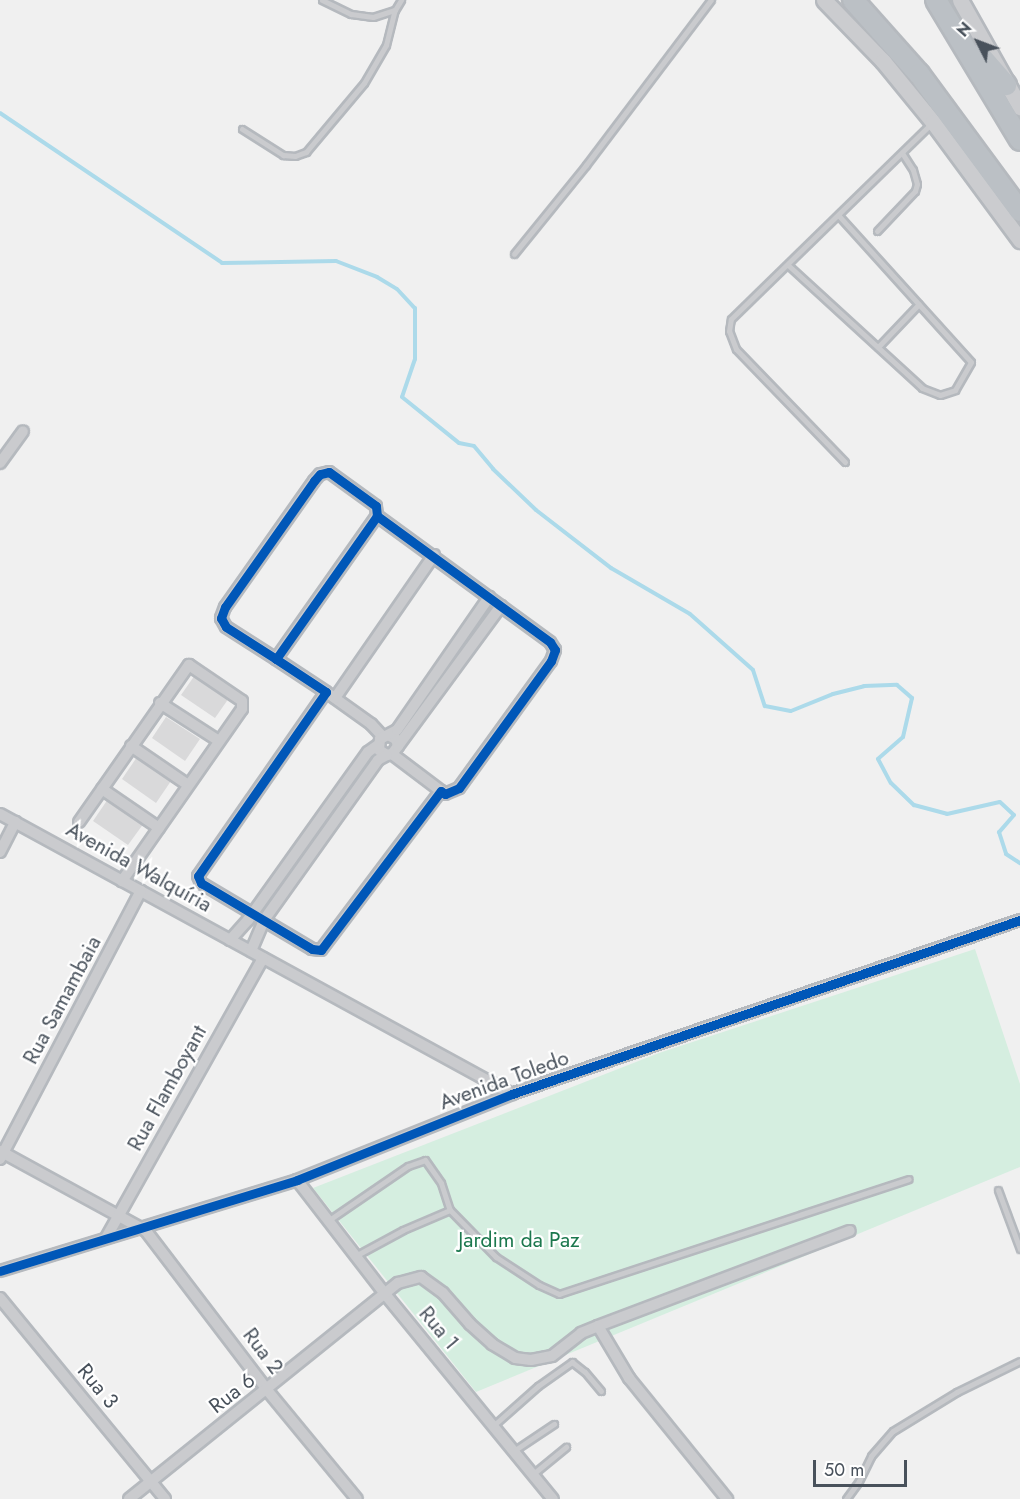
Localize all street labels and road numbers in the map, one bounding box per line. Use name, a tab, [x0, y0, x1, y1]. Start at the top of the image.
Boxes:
street label: Avenida Walquíria	[62, 817, 216, 917]
street label: Rua Samambaia	[18, 932, 106, 1068]
street label: Rua Flamboyant	[122, 1021, 212, 1155]
street label: Avenida Toledo	[436, 1045, 572, 1115]
street label: Rua 1	[414, 1301, 464, 1355]
street label: Rua 2	[238, 1323, 288, 1379]
street label: Rua 3	[72, 1359, 124, 1413]
street label: Rua 6	[204, 1367, 260, 1419]

